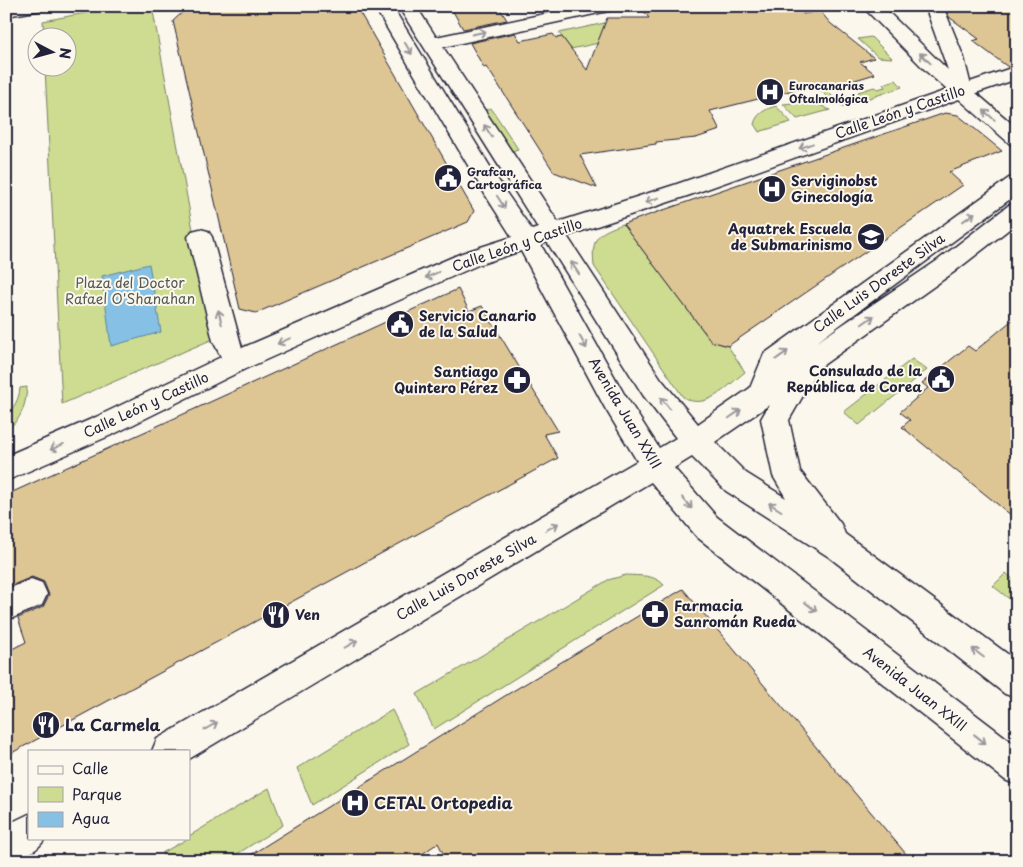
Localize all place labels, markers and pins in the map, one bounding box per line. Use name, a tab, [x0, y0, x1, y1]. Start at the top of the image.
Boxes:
hospital icon: Eurocanarias Oftalmológica	[755, 77, 785, 107]
place label: Eurocanarias Oftalmológica	[789, 77, 869, 107]
public building icon: Grafcan, Cartográfica	[433, 163, 463, 193]
place label: Grafcan, Cartográfica	[467, 163, 543, 193]
place label: Serviginobst Ginecología	[791, 170, 878, 207]
hospital icon: Serviginobst Ginecología	[757, 174, 787, 204]
place label: Aquatrek Escuela de Submarinismo	[727, 218, 853, 255]
school or university icon: Aquatrek Escuela de Submarinismo	[856, 222, 886, 252]
place label: Servicio Canario de la Salud	[419, 305, 536, 342]
public building icon: Servicio Canario de la Salud	[385, 309, 415, 339]
place label: Consulado de la República de Corea	[787, 360, 922, 397]
place label: Santiago Quintero Pérez	[394, 361, 498, 398]
public building icon: Consulado de la República de Corea	[926, 364, 956, 394]
pharmacy icon: Santiago Quintero Pérez	[502, 365, 532, 395]
place label: Farmacia Sanromán Rueda	[674, 595, 797, 632]
pharmacy icon: Farmacia Sanromán Rueda	[640, 599, 670, 629]
restaurant icon: Ven	[261, 600, 291, 630]
place label: Ven	[295, 604, 320, 625]
restaurant icon: La Carmela	[31, 710, 61, 740]
place label: La Carmela	[65, 712, 160, 736]
hospital icon: CETAL Ortopedia	[340, 788, 370, 818]
place label: CETAL Ortopedia	[374, 790, 513, 814]

